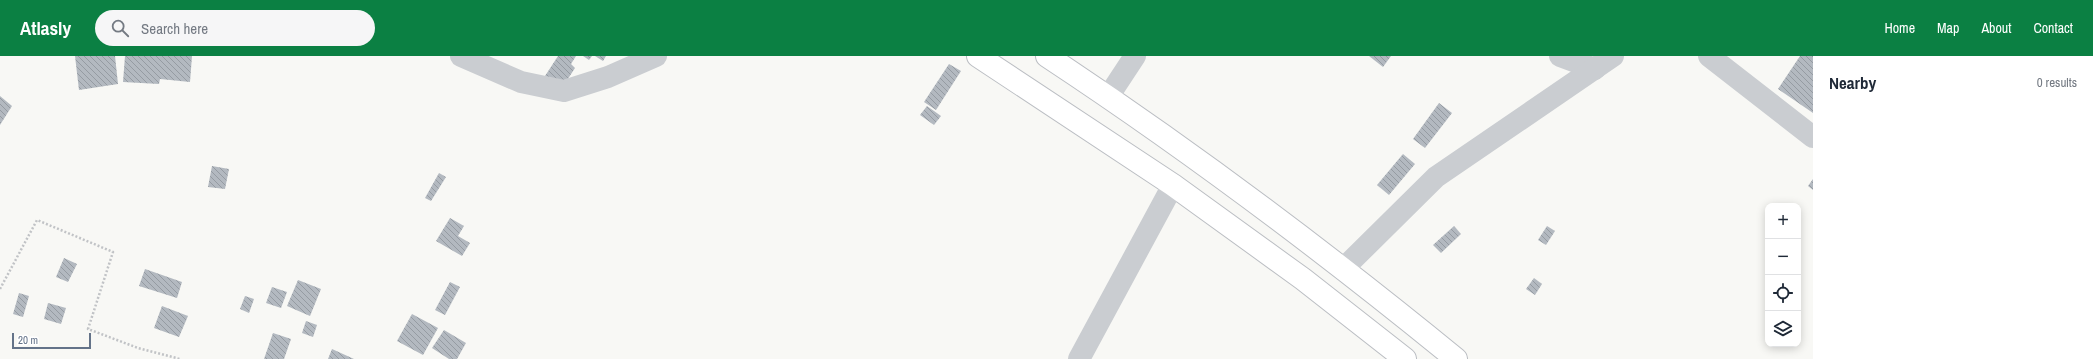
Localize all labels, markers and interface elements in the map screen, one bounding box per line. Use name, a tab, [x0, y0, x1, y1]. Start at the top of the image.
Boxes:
search box	[95, 10, 375, 46]
text: Atlasly	[20, 15, 71, 41]
icon: search	[109, 17, 131, 39]
text: Search here	[141, 18, 208, 39]
text: Home	[1884, 19, 1915, 37]
text: Map	[1937, 19, 1959, 37]
text: About	[1981, 19, 2011, 37]
text: Contact	[2033, 19, 2073, 37]
text: Nearby	[1829, 71, 1876, 94]
text: 0 results	[2037, 74, 2077, 91]
map controls	[1765, 203, 1801, 347]
button: +	[1765, 203, 1801, 239]
button: −	[1765, 239, 1801, 275]
button: locate	[1765, 275, 1801, 311]
button: layers	[1765, 311, 1801, 347]
scale bar	[12, 331, 91, 350]
text: 20 m	[18, 333, 38, 347]

